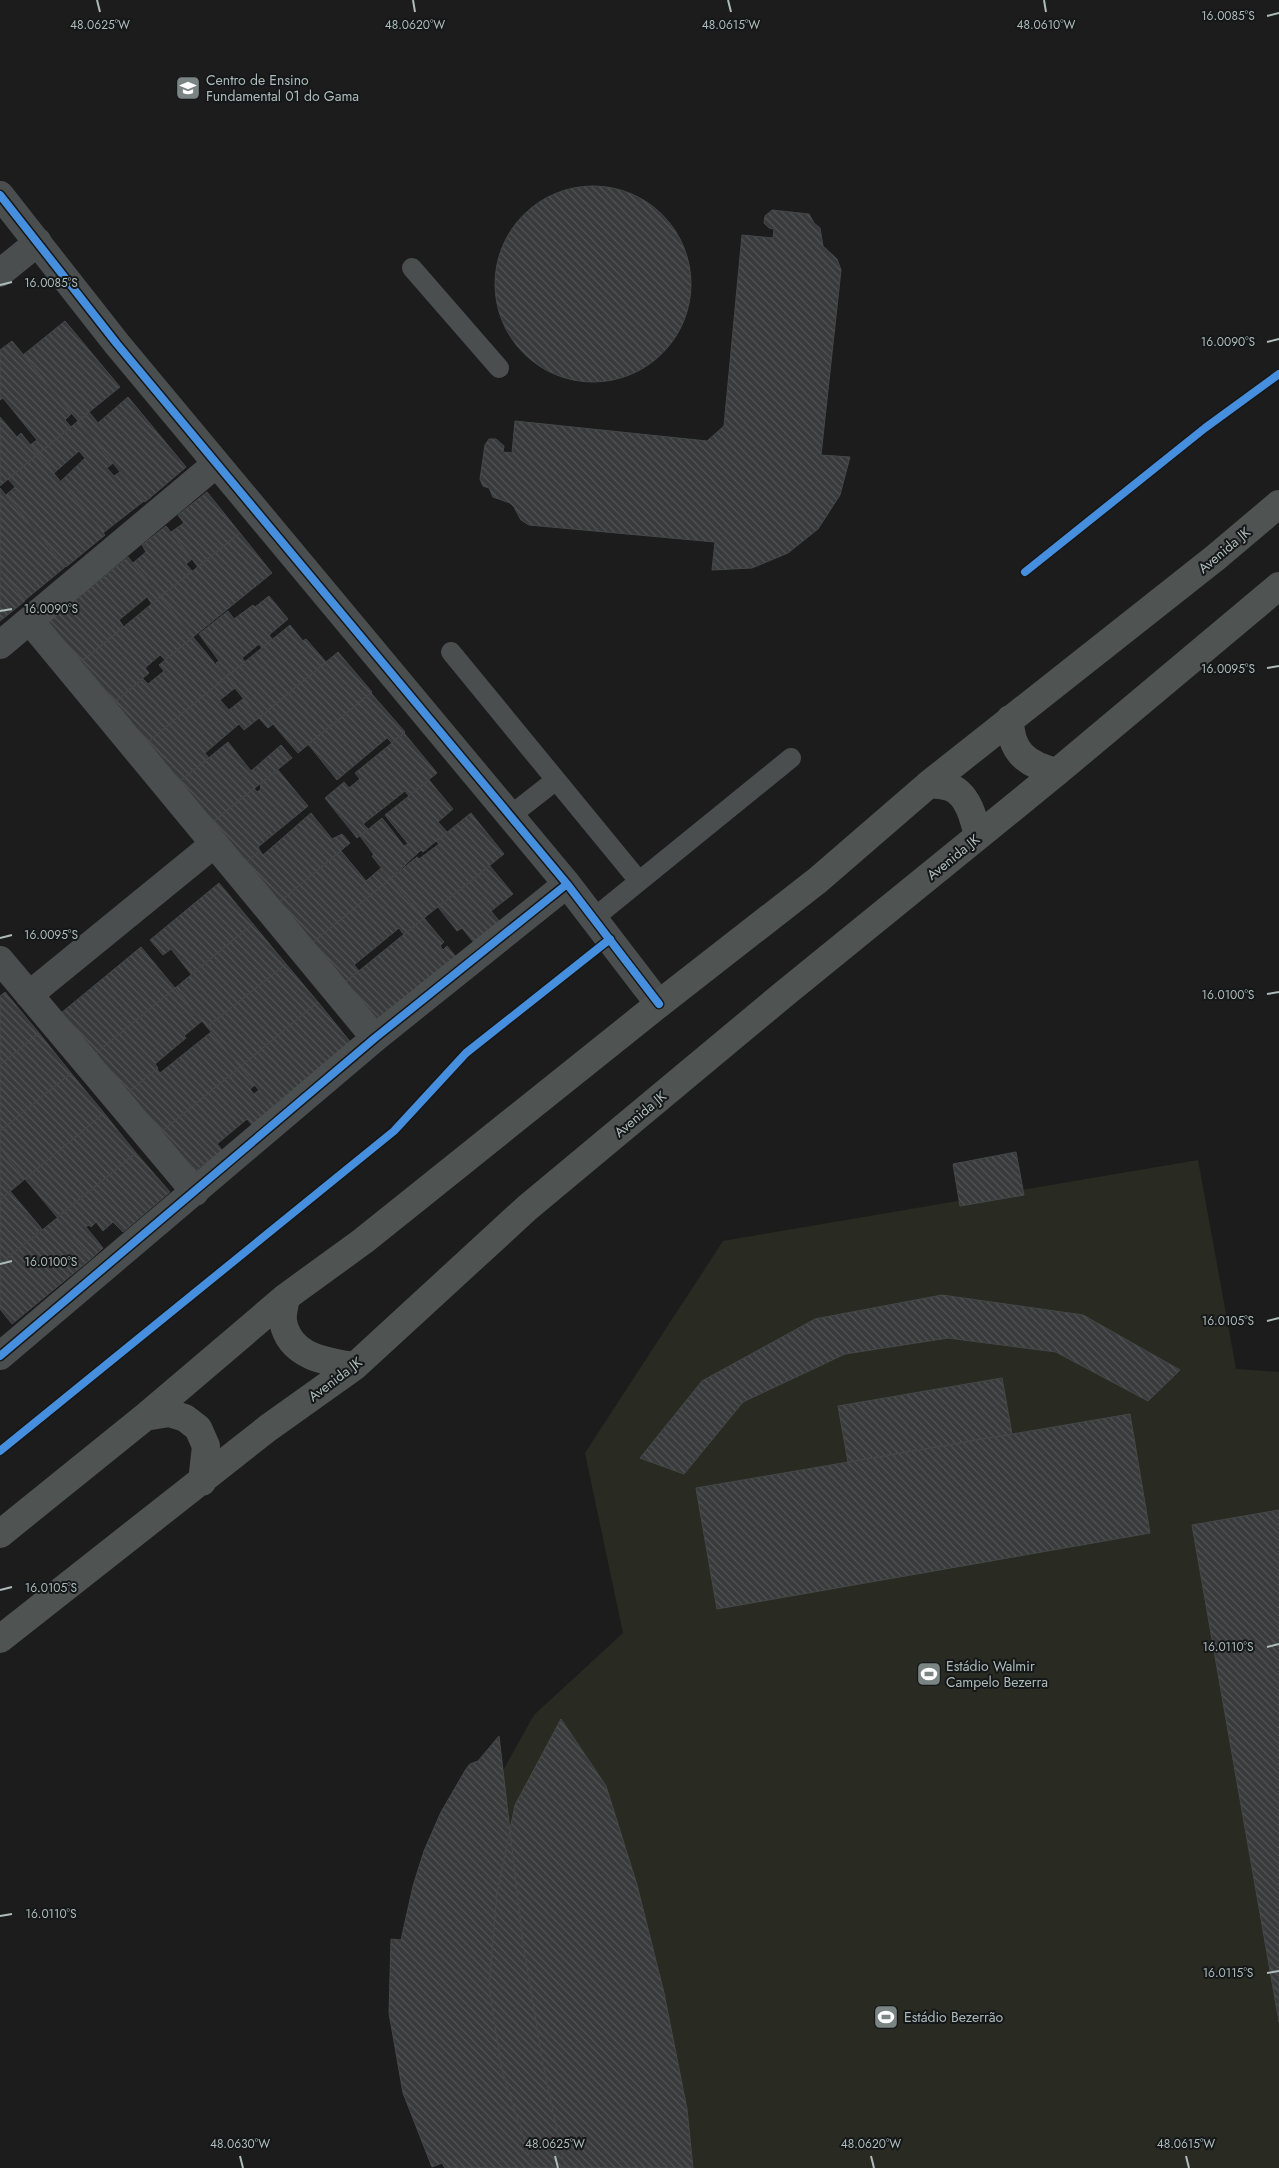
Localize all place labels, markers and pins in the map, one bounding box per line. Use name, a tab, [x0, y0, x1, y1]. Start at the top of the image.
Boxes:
place label: Centro de Ensino Fundamental 01 do Gama	[206, 70, 359, 106]
school or university icon: Centro de Ensino Fundamental 01 do Gama	[175, 75, 201, 101]
place label: Estádio Walmir Campelo Bezerra	[946, 1656, 1048, 1692]
sports icon: Estádio Walmir Campelo Bezerra	[916, 1661, 942, 1687]
sports icon: Estádio Bezerrão	[873, 2004, 899, 2030]
place label: Estádio Bezerrão	[904, 2007, 1004, 2027]

